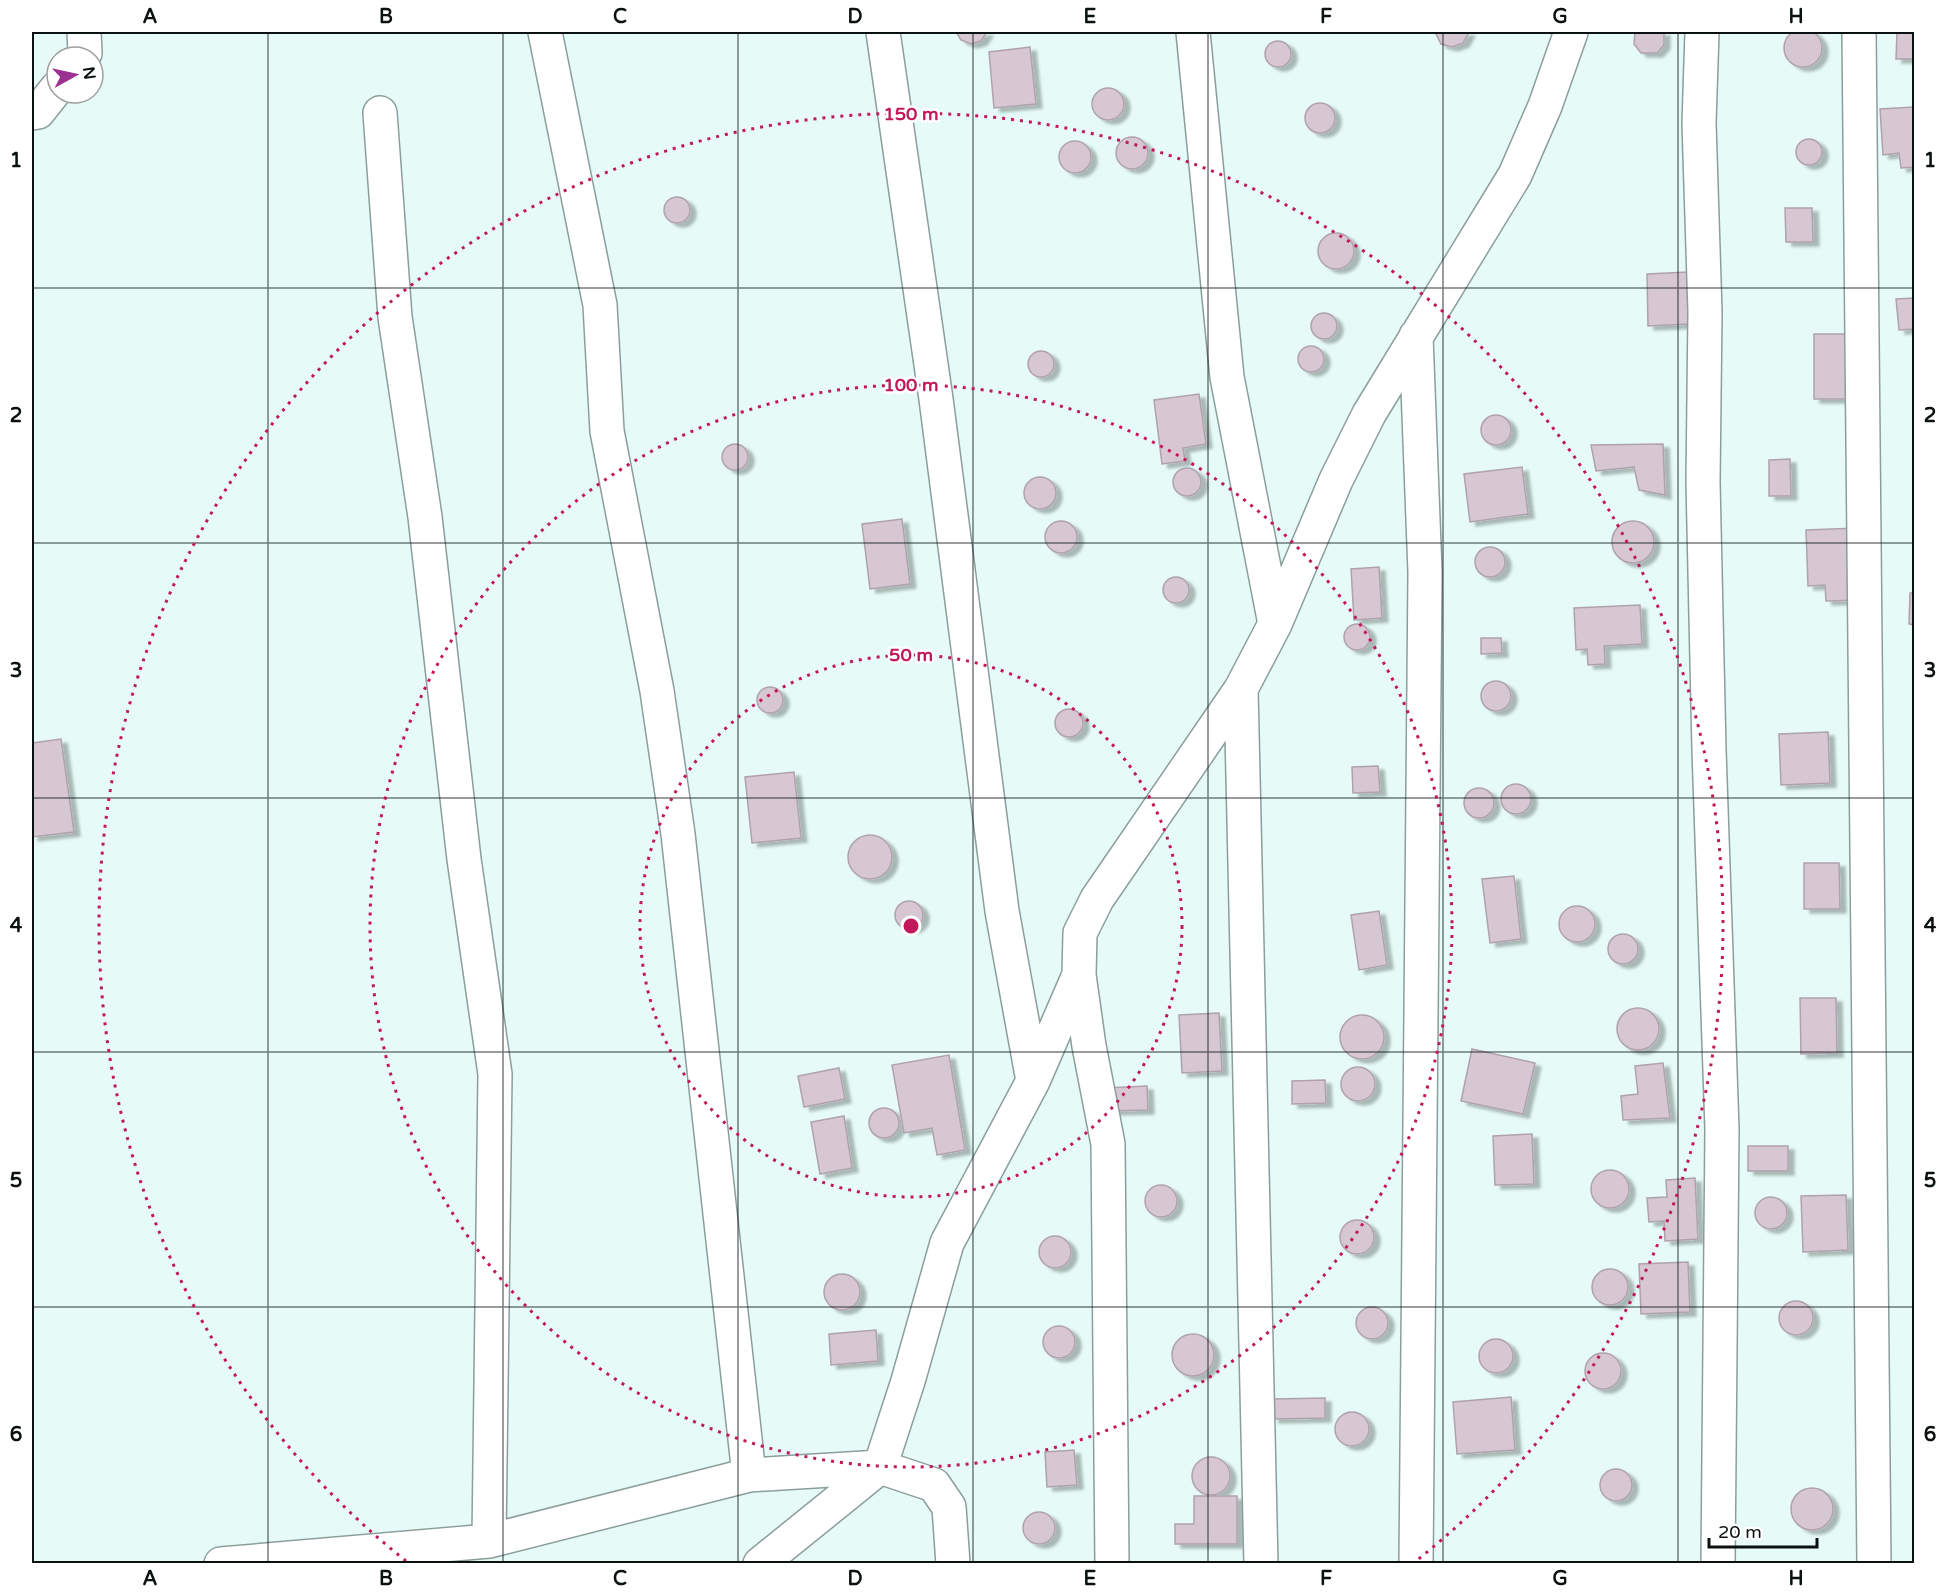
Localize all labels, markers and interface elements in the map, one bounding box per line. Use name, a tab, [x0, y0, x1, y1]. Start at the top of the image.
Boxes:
text: A	[143, 5, 158, 29]
text: B	[379, 5, 393, 29]
text: C	[613, 5, 627, 29]
text: D	[847, 5, 863, 29]
text: E	[1084, 5, 1097, 29]
text: F	[1320, 5, 1332, 29]
text: G	[1552, 5, 1568, 29]
text: H	[1788, 5, 1804, 29]
north arrow	[45, 45, 105, 105]
text: N	[78, 65, 100, 81]
text: 150 m	[883, 103, 939, 125]
text: 1	[10, 149, 22, 173]
text: 1	[1924, 149, 1936, 173]
text: 100 m	[883, 374, 939, 396]
text: 2	[10, 404, 22, 428]
text: 2	[1924, 404, 1936, 428]
text: 50 m	[889, 644, 933, 666]
text: 3	[10, 659, 22, 683]
text: 3	[1924, 659, 1936, 683]
text: 4	[10, 914, 23, 938]
text: 4	[1924, 914, 1937, 938]
centre of rings	[901, 916, 921, 936]
text: 5	[10, 1169, 22, 1193]
text: 5	[1924, 1169, 1936, 1193]
text: 6	[10, 1423, 22, 1447]
text: 6	[1924, 1423, 1936, 1447]
scale bar	[1709, 1511, 1817, 1549]
text: 20 m	[1718, 1521, 1762, 1543]
text: A	[143, 1567, 158, 1591]
text: B	[379, 1567, 393, 1591]
text: C	[613, 1567, 627, 1591]
text: D	[847, 1567, 863, 1591]
text: E	[1084, 1567, 1097, 1591]
text: F	[1320, 1567, 1332, 1591]
text: G	[1552, 1567, 1568, 1591]
text: H	[1788, 1567, 1804, 1591]

